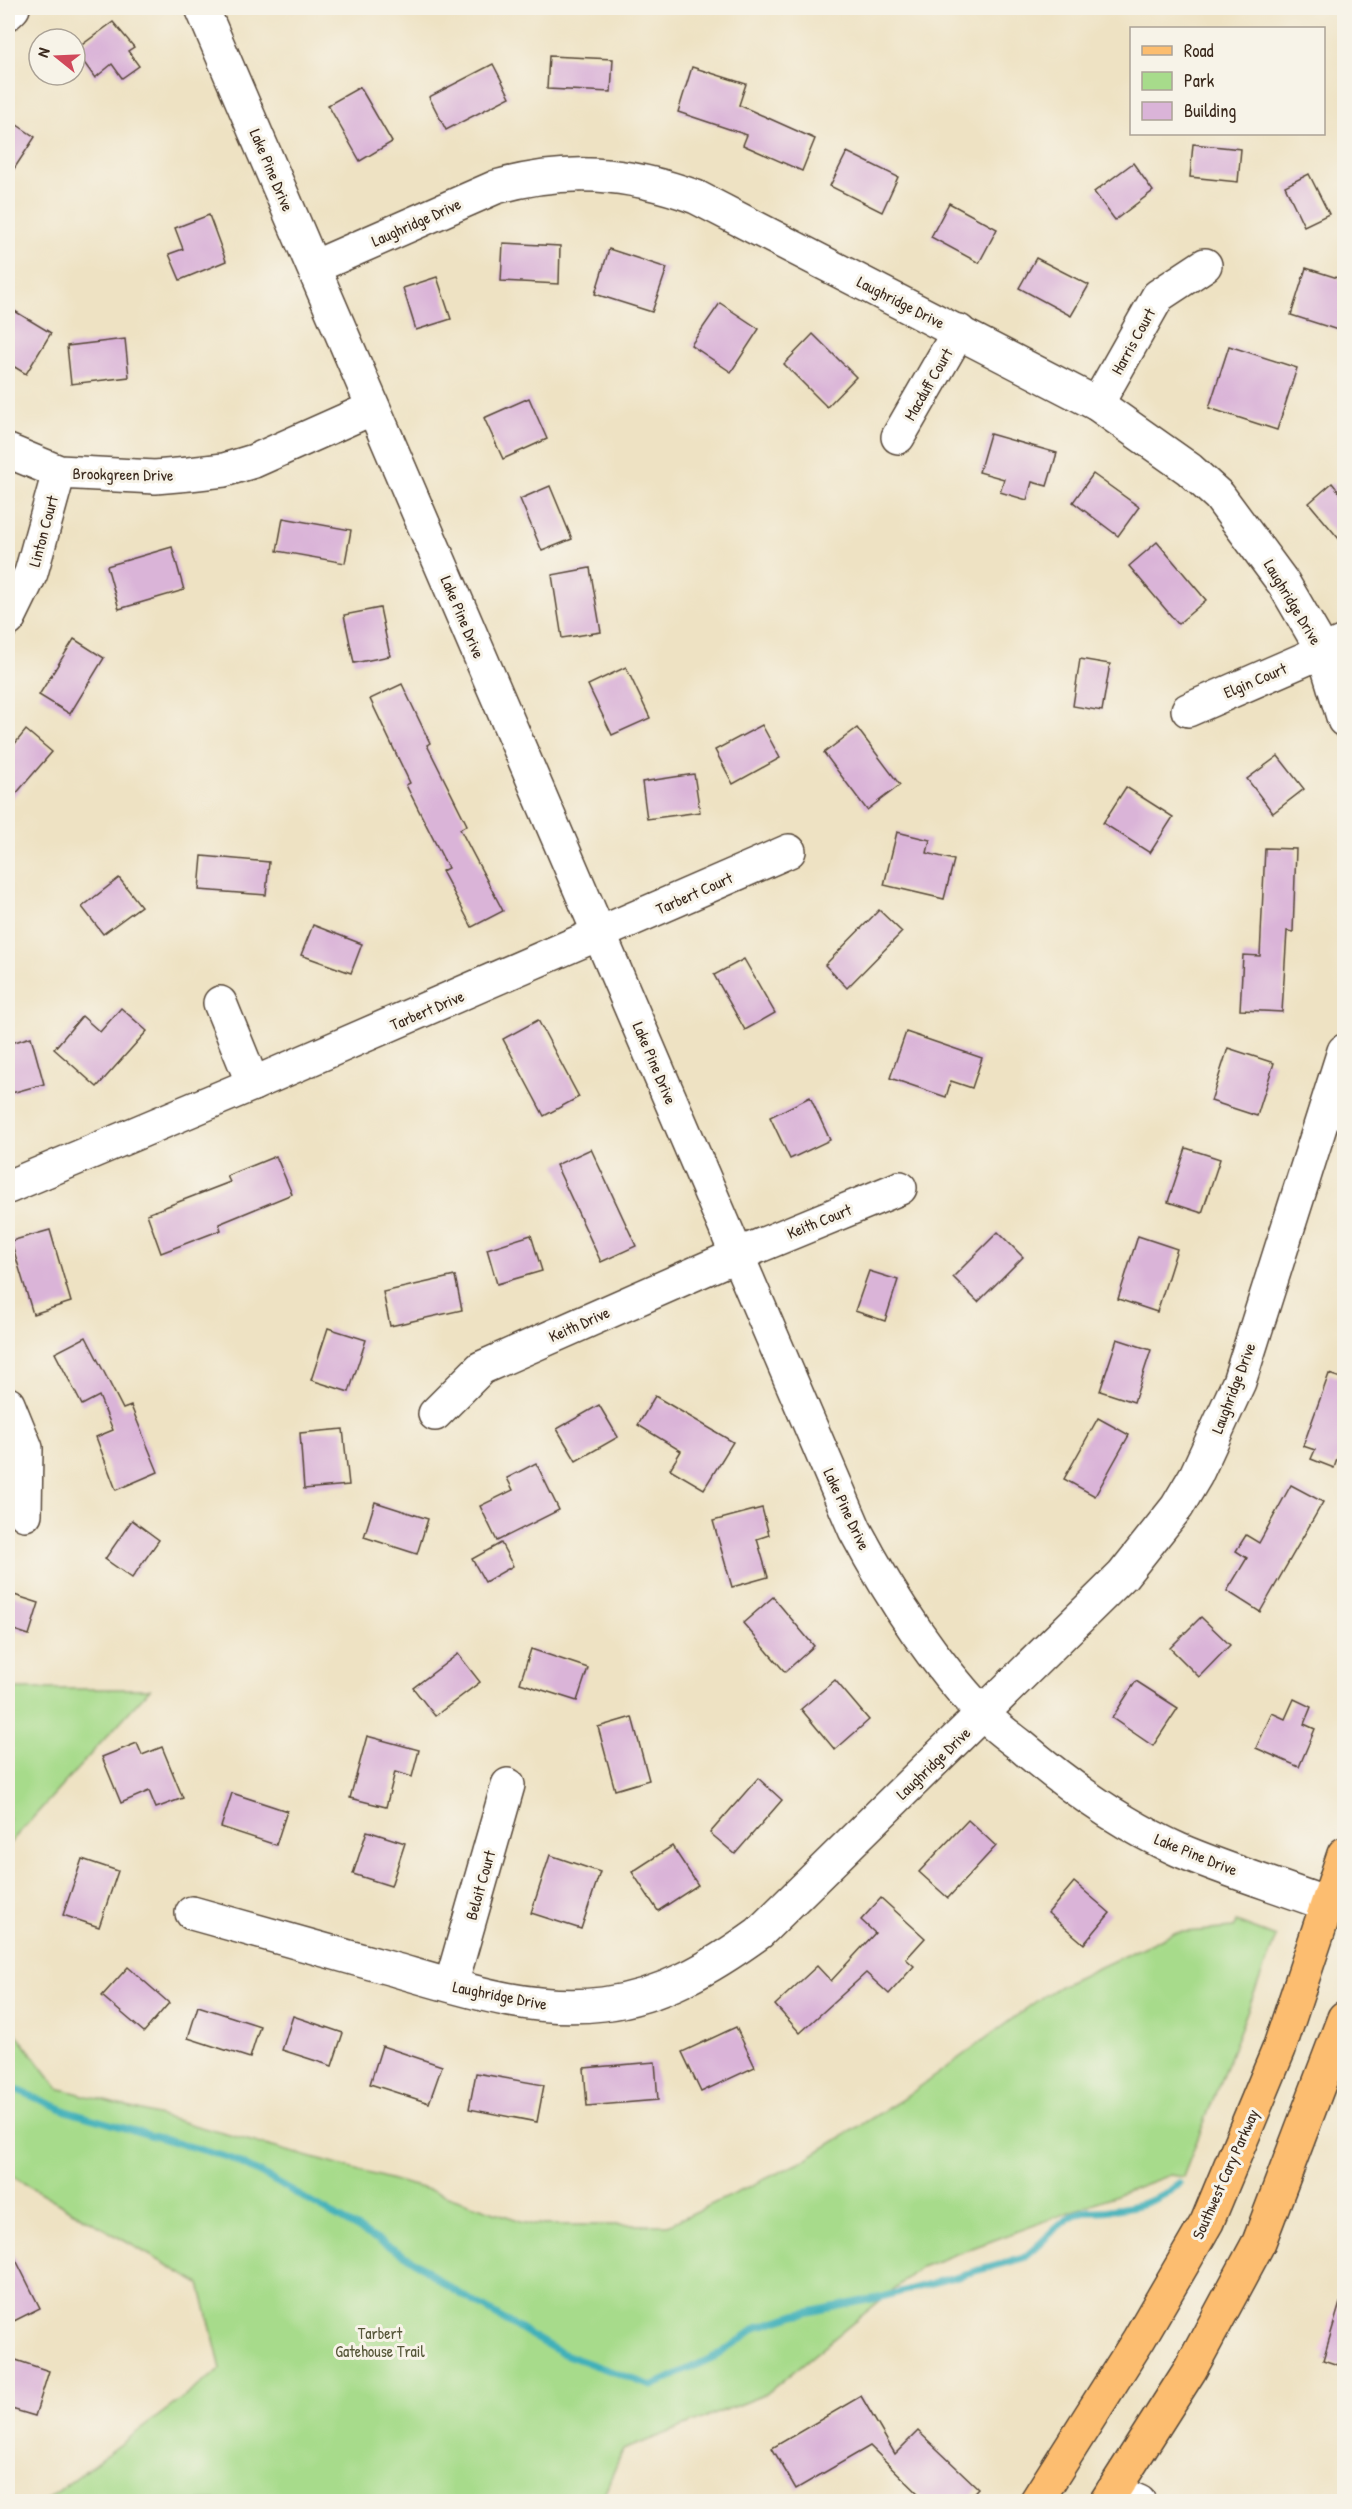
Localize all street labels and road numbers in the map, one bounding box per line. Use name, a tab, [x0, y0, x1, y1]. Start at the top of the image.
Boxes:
street label: Lake Pine Drive	[245, 125, 299, 215]
street label: Laughridge Drive	[368, 192, 465, 252]
street label: Laughridge Drive	[853, 270, 949, 334]
street label: Harris Court	[1106, 303, 1161, 378]
street label: Macduff Court	[898, 343, 958, 424]
street label: Brookgreen Drive	[72, 462, 174, 486]
street label: Linton Court	[23, 492, 63, 569]
street label: Laughridge Drive	[1259, 555, 1327, 649]
street label: Lake Pine Drive	[436, 572, 490, 662]
street label: Elgin Court	[1220, 657, 1290, 703]
street label: Tarbert Court	[652, 866, 736, 920]
street label: Tarbert Drive	[387, 984, 468, 1035]
street label: Lake Pine Drive	[628, 1018, 682, 1108]
street label: Keith Court	[784, 1198, 855, 1244]
street label: Keith Drive	[545, 1301, 613, 1347]
street label: Laughridge Drive	[1206, 1339, 1261, 1437]
street label: Lake Pine Drive	[819, 1465, 876, 1554]
street label: Laughridge Drive	[891, 1721, 976, 1804]
street label: Lake Pine Drive	[1151, 1827, 1241, 1881]
street label: Beloit Court	[460, 1847, 501, 1922]
street label: Laughridge Drive	[451, 1975, 550, 2015]
street label: Southwest Cary Parkway	[1186, 2105, 1264, 2243]

